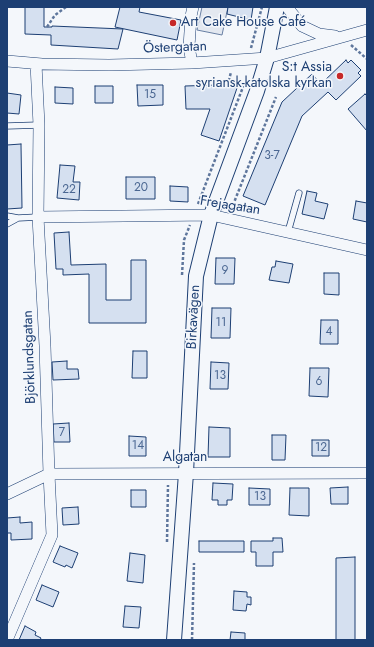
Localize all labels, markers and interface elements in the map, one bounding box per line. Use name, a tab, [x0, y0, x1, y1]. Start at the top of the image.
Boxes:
place label: Art Cake House Café	[181, 15, 306, 31]
marker: Art Cake House Café	[168, 18, 178, 28]
street label: Östergatan	[143, 38, 207, 58]
place label: S:t Assia syriansk-katolska kyrkan	[196, 60, 332, 92]
marker: S:t Assia syriansk-katolska kyrkan	[335, 71, 345, 81]
house number: 15	[144, 88, 156, 102]
house number: 3-7	[264, 149, 280, 163]
house number: 20	[134, 181, 148, 195]
house number: 22	[62, 183, 76, 197]
street label: Frejagatan	[199, 193, 261, 219]
house number: 9	[222, 264, 228, 278]
street label: Birkavägen	[184, 284, 204, 350]
street label: Björklundsgatan	[20, 310, 40, 404]
house number: 11	[216, 316, 226, 330]
house number: 4	[326, 325, 332, 339]
house number: 13	[214, 369, 226, 383]
house number: 6	[316, 375, 322, 389]
house number: 7	[59, 426, 65, 440]
house number: 14	[132, 439, 144, 453]
house number: 12	[315, 441, 327, 455]
street label: Algatan	[163, 450, 207, 466]
house number: 13	[254, 490, 266, 504]

